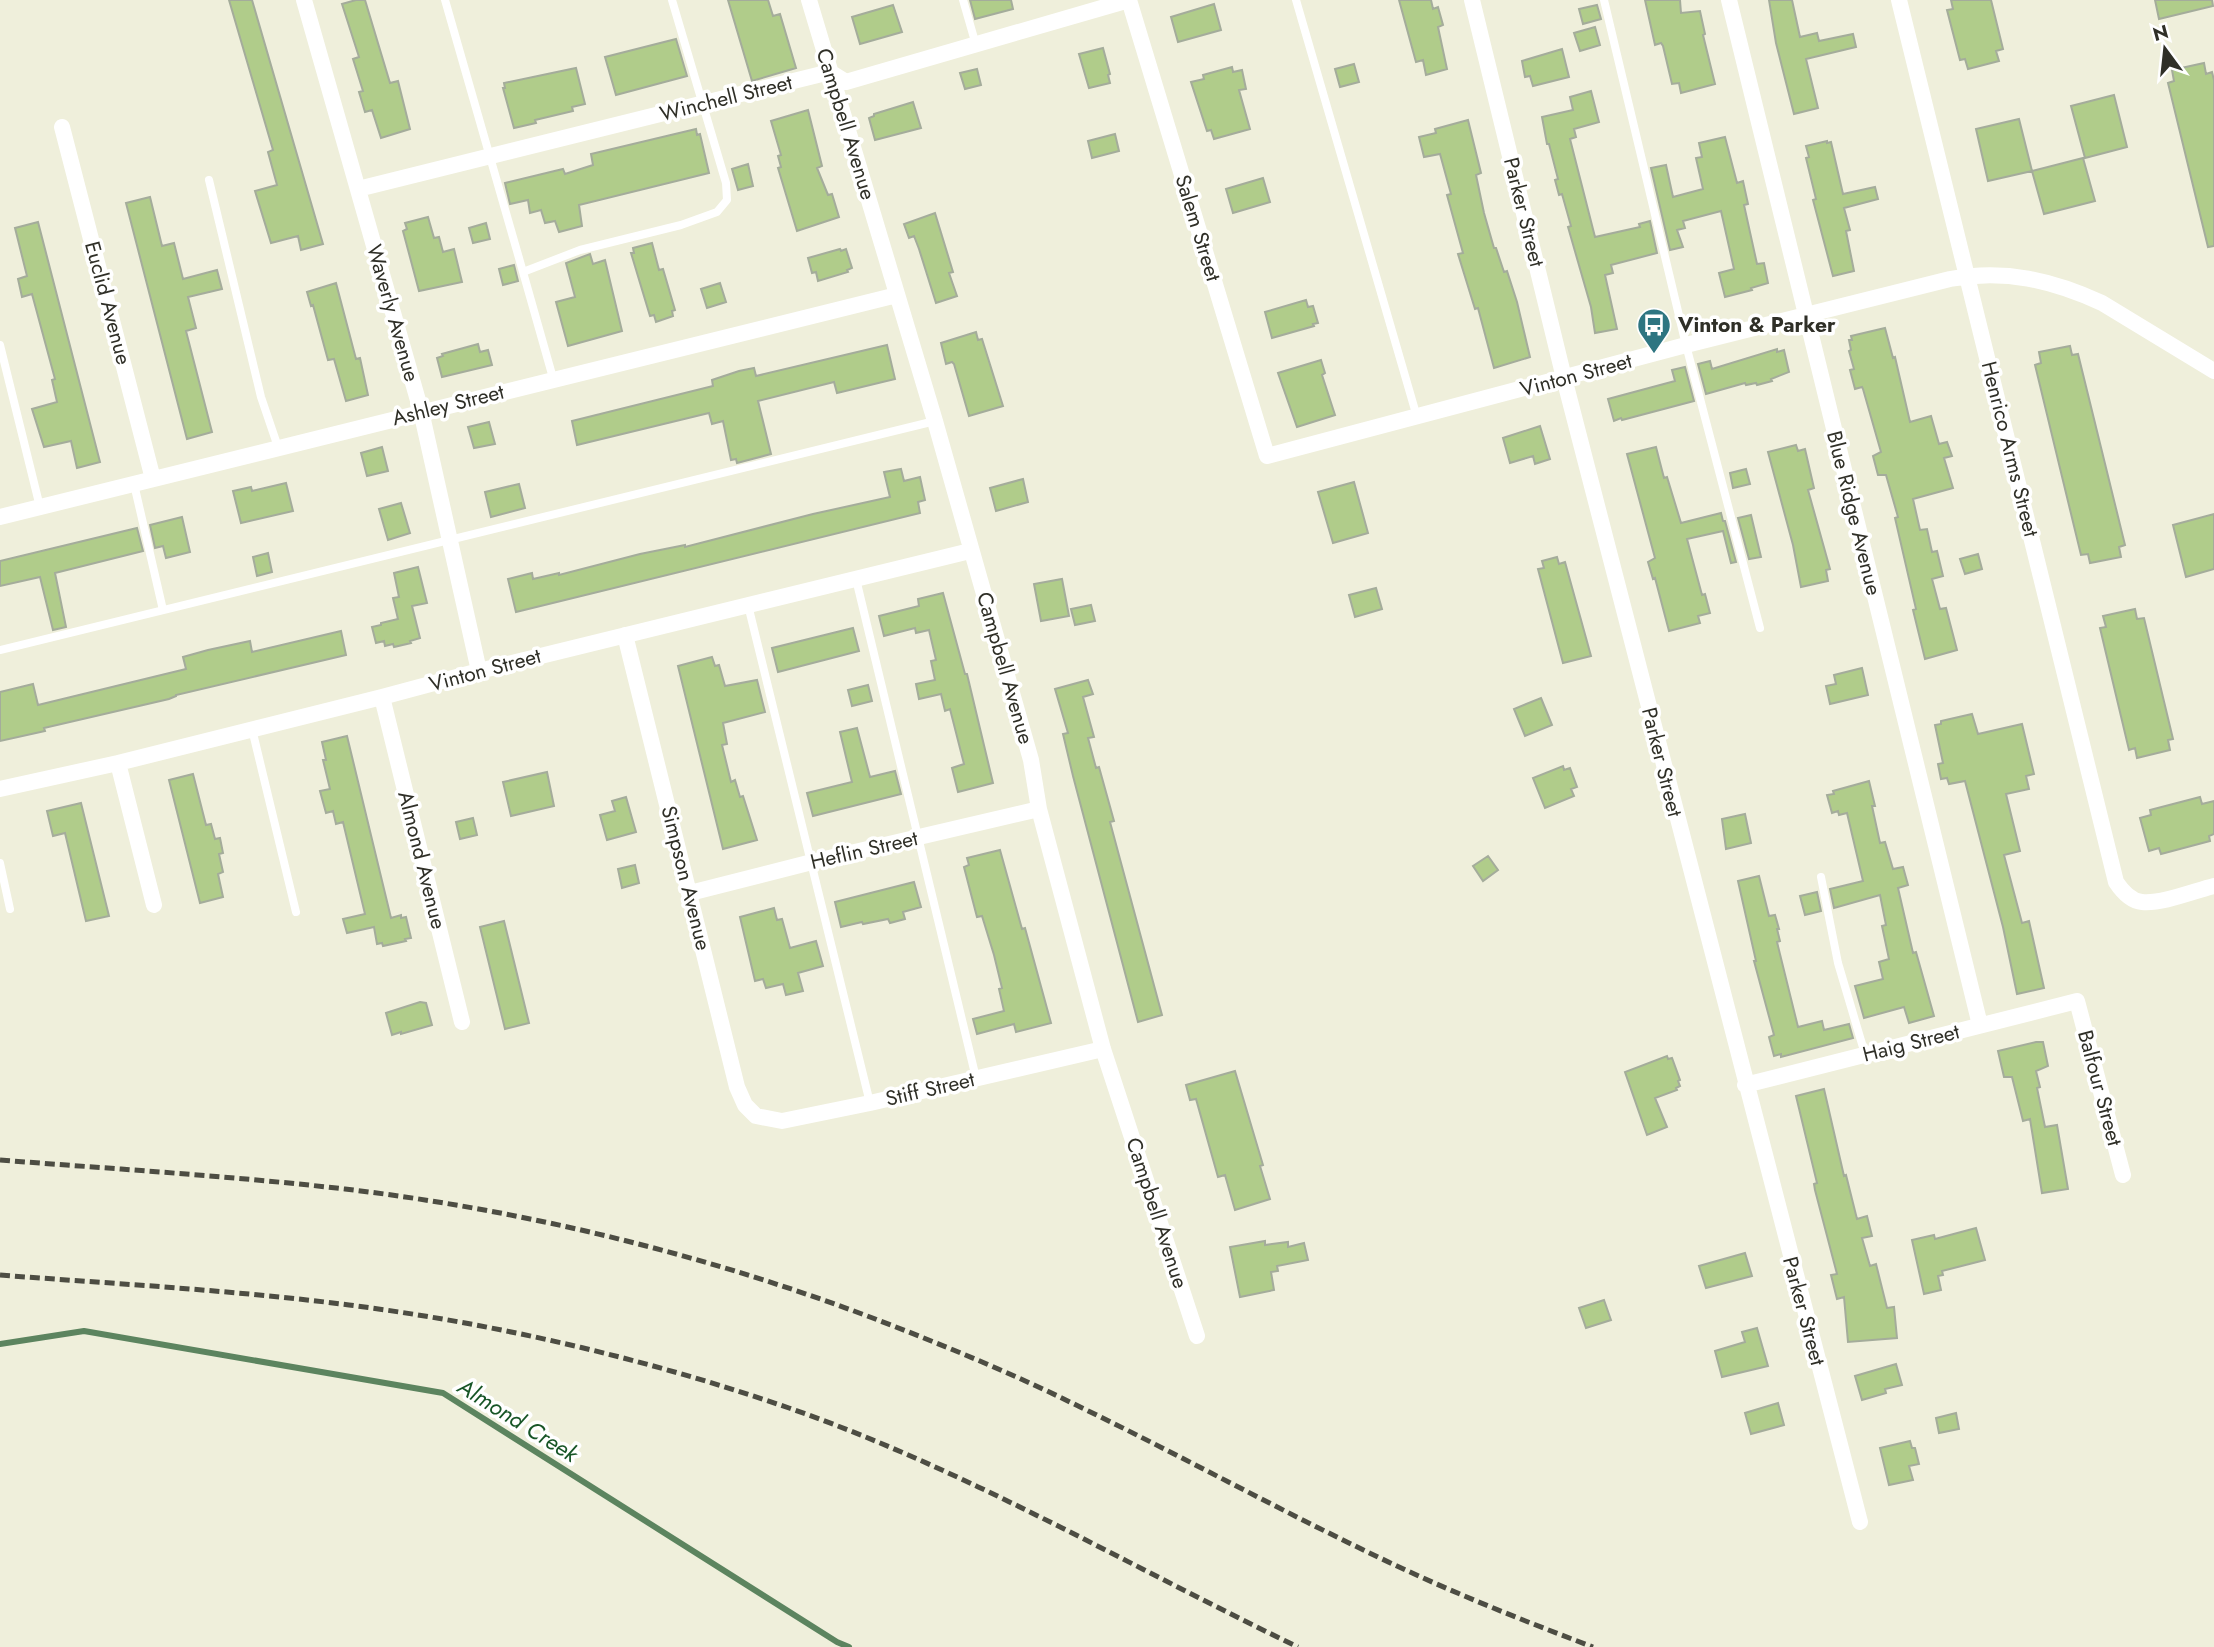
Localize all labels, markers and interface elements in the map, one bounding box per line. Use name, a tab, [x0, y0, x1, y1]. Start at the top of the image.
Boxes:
north arrow	[2130, 14, 2200, 84]
text: N	[2150, 18, 2172, 48]
street label: Campbell Avenue	[809, 45, 883, 204]
street label: Winchell Street	[657, 67, 795, 129]
street label: Parker Street	[1496, 154, 1552, 270]
street label: Salem Street	[1168, 171, 1228, 285]
street label: Euclid Avenue	[77, 238, 139, 368]
street label: Waverly Avenue	[359, 241, 427, 385]
bus stop icon: Vinton & Parker	[1635, 306, 1673, 355]
place label: Vinton & Parker	[1677, 310, 1836, 340]
street label: Vinton Street	[1517, 346, 1635, 404]
street label: Henrico Arms Street	[1974, 358, 2046, 540]
street label: Ashley Street	[389, 377, 507, 433]
street label: Blue Ridge Avenue	[1819, 428, 1889, 598]
street label: Campbell Avenue	[969, 588, 1041, 748]
street label: Vinton Street	[426, 641, 544, 699]
street label: Parker Street	[1634, 704, 1690, 820]
street label: Almond Avenue	[390, 788, 454, 932]
street label: Simpson Avenue	[654, 803, 718, 954]
street label: Heflin Street	[807, 823, 921, 877]
street label: Haig Street	[1859, 1016, 1963, 1070]
street label: Balfour Street	[2070, 1027, 2130, 1149]
street label: Stiff Street	[883, 1064, 977, 1114]
street label: Campbell Avenue	[1118, 1134, 1196, 1292]
street label: Parker Street	[1775, 1253, 1833, 1369]
water label: Almond Creek	[450, 1369, 586, 1471]

